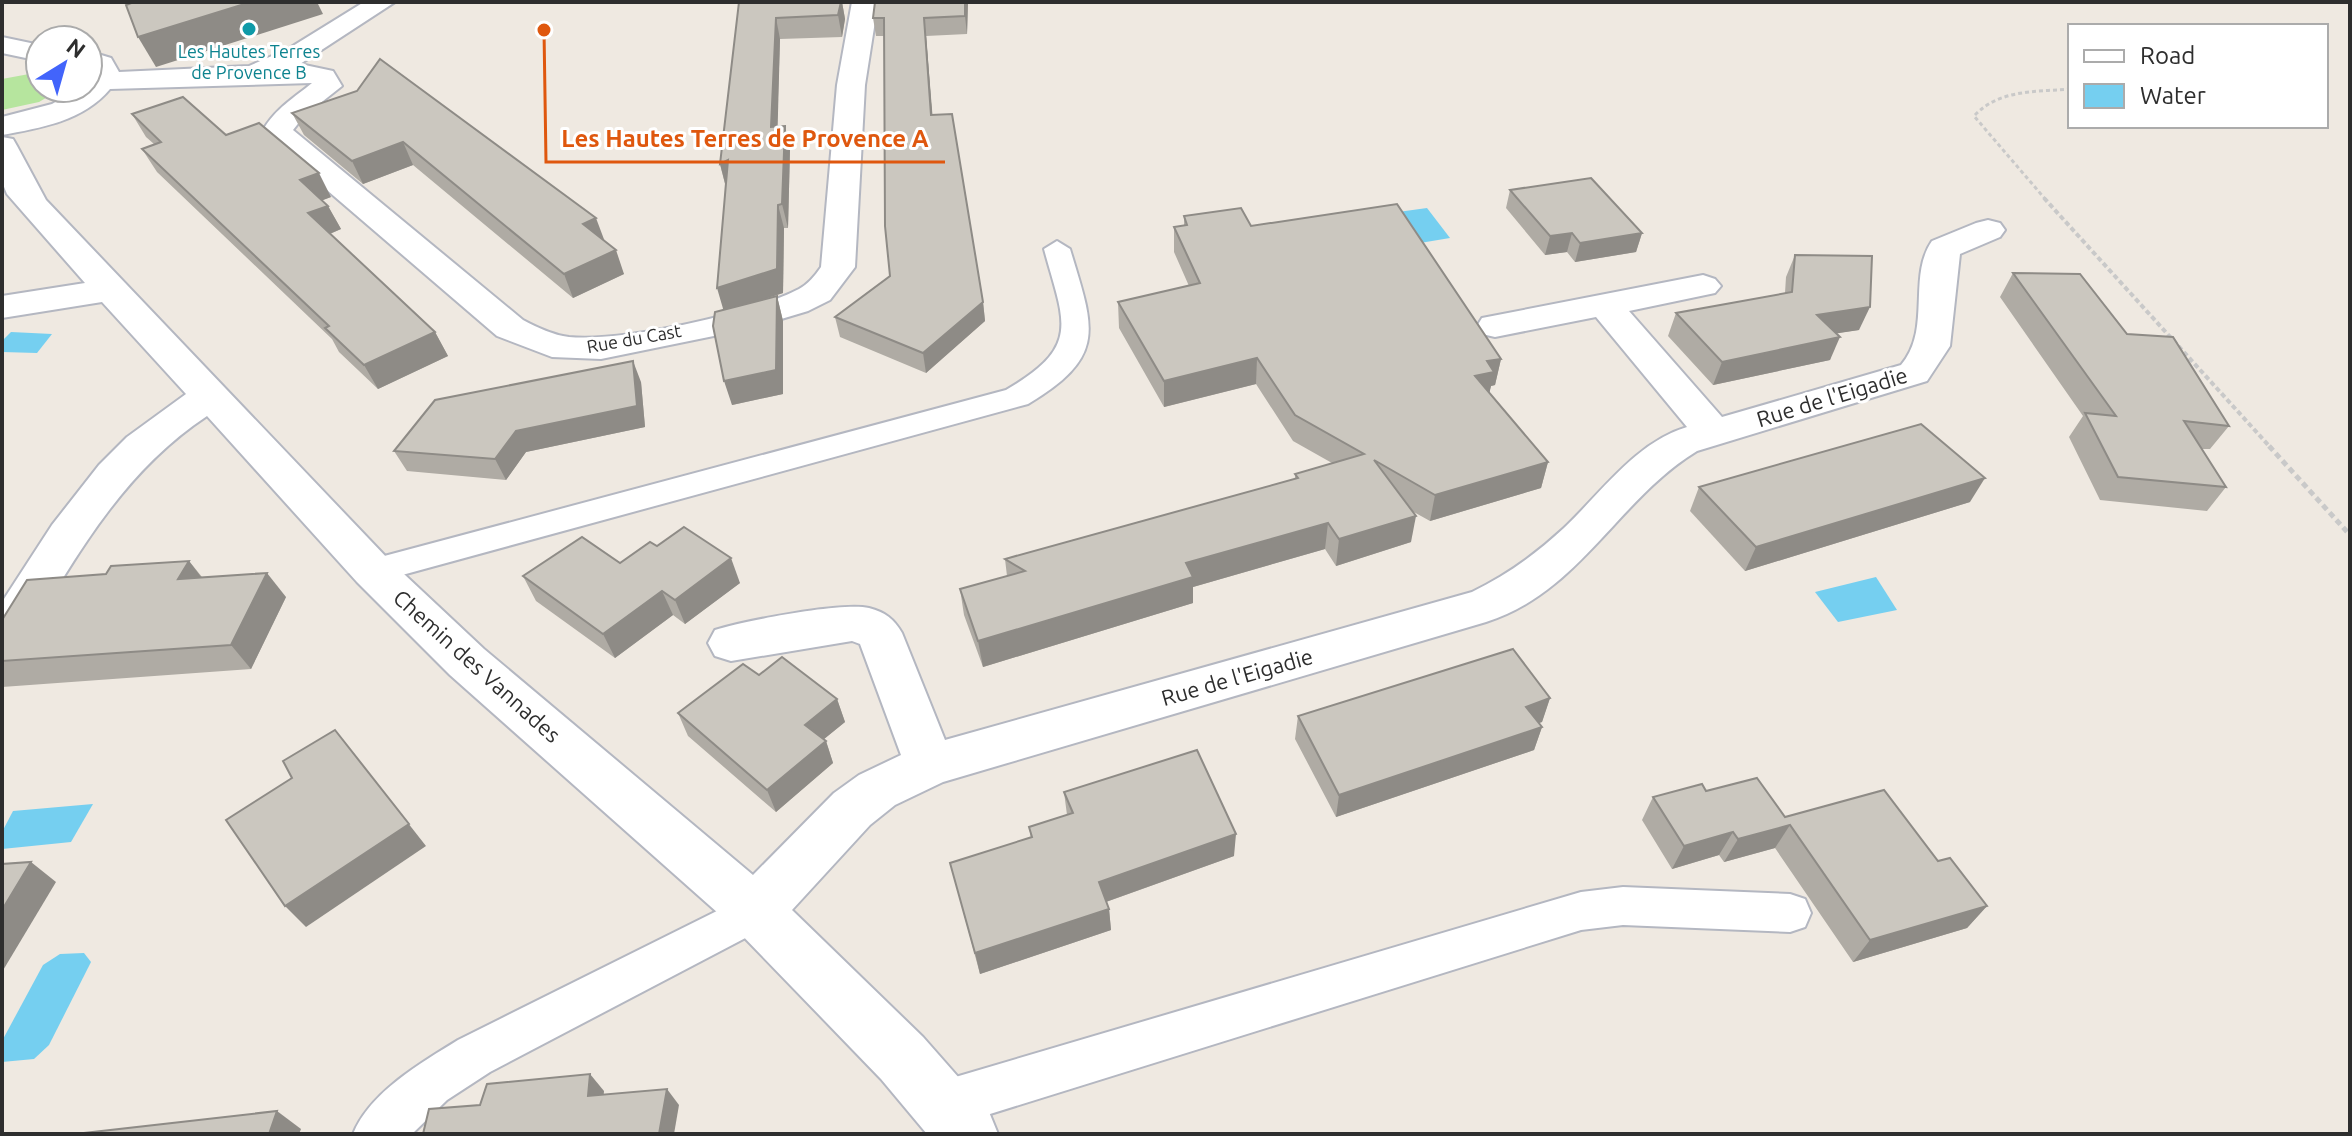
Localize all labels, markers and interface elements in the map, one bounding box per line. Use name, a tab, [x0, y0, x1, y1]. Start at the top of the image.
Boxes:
marker: Les Hautes Terres de Provence B	[240, 20, 258, 38]
north arrow	[24, 24, 104, 104]
legend	[2068, 24, 2328, 128]
text: N	[62, 33, 90, 63]
place label: Les Hautes Terres de Provence B	[178, 41, 320, 82]
text: Road	[2140, 42, 2195, 69]
text: Water	[2140, 82, 2206, 109]
callout: Les Hautes Terres de Provence A	[546, 114, 945, 162]
text: Les Hautes Terres de Provence A	[561, 125, 929, 152]
street label: Rue du Cast	[585, 320, 683, 356]
street label: Rue de l'Eigadie	[1753, 362, 1910, 431]
street label: Chemin des Vannades	[389, 584, 566, 747]
street label: Rue de l'Eigadie	[1158, 643, 1316, 710]

